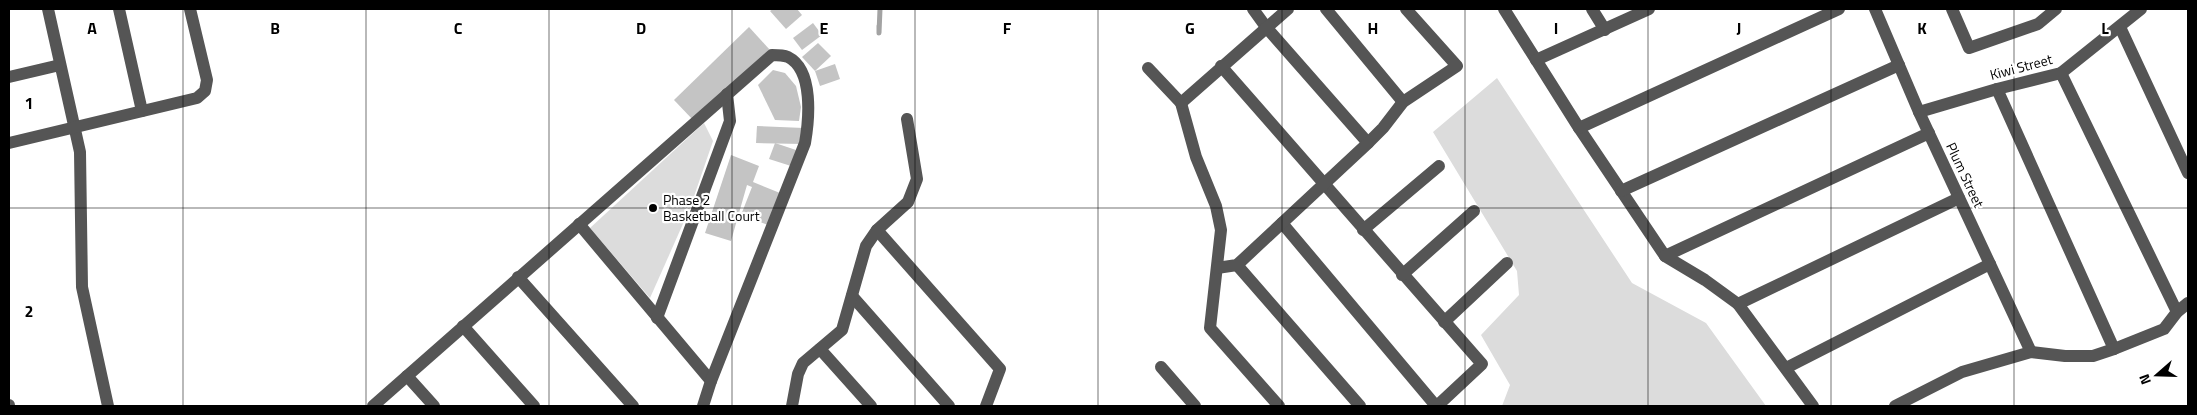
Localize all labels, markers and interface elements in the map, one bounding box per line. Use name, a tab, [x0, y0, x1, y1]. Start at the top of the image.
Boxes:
text: A	[87, 16, 97, 40]
text: B	[270, 16, 280, 40]
text: C	[454, 16, 463, 40]
text: D	[636, 16, 646, 40]
text: E	[820, 16, 829, 40]
text: F	[1003, 16, 1012, 40]
text: G	[1185, 16, 1195, 40]
text: H	[1368, 16, 1378, 40]
text: I	[1554, 16, 1558, 40]
text: J	[1737, 16, 1741, 40]
text: K	[1917, 16, 1927, 40]
text: L	[2101, 16, 2109, 40]
street label: Kiwi Street	[1987, 48, 2055, 85]
text: 1	[25, 91, 33, 115]
street label: Plum Street	[1941, 139, 1990, 211]
place label: Phase 2 Basketball Court	[663, 189, 760, 226]
marker: Phase 2 Basketball Court	[647, 202, 659, 214]
text: 2	[25, 299, 33, 323]
north arrow	[2132, 350, 2182, 400]
text: N	[2133, 371, 2156, 388]

